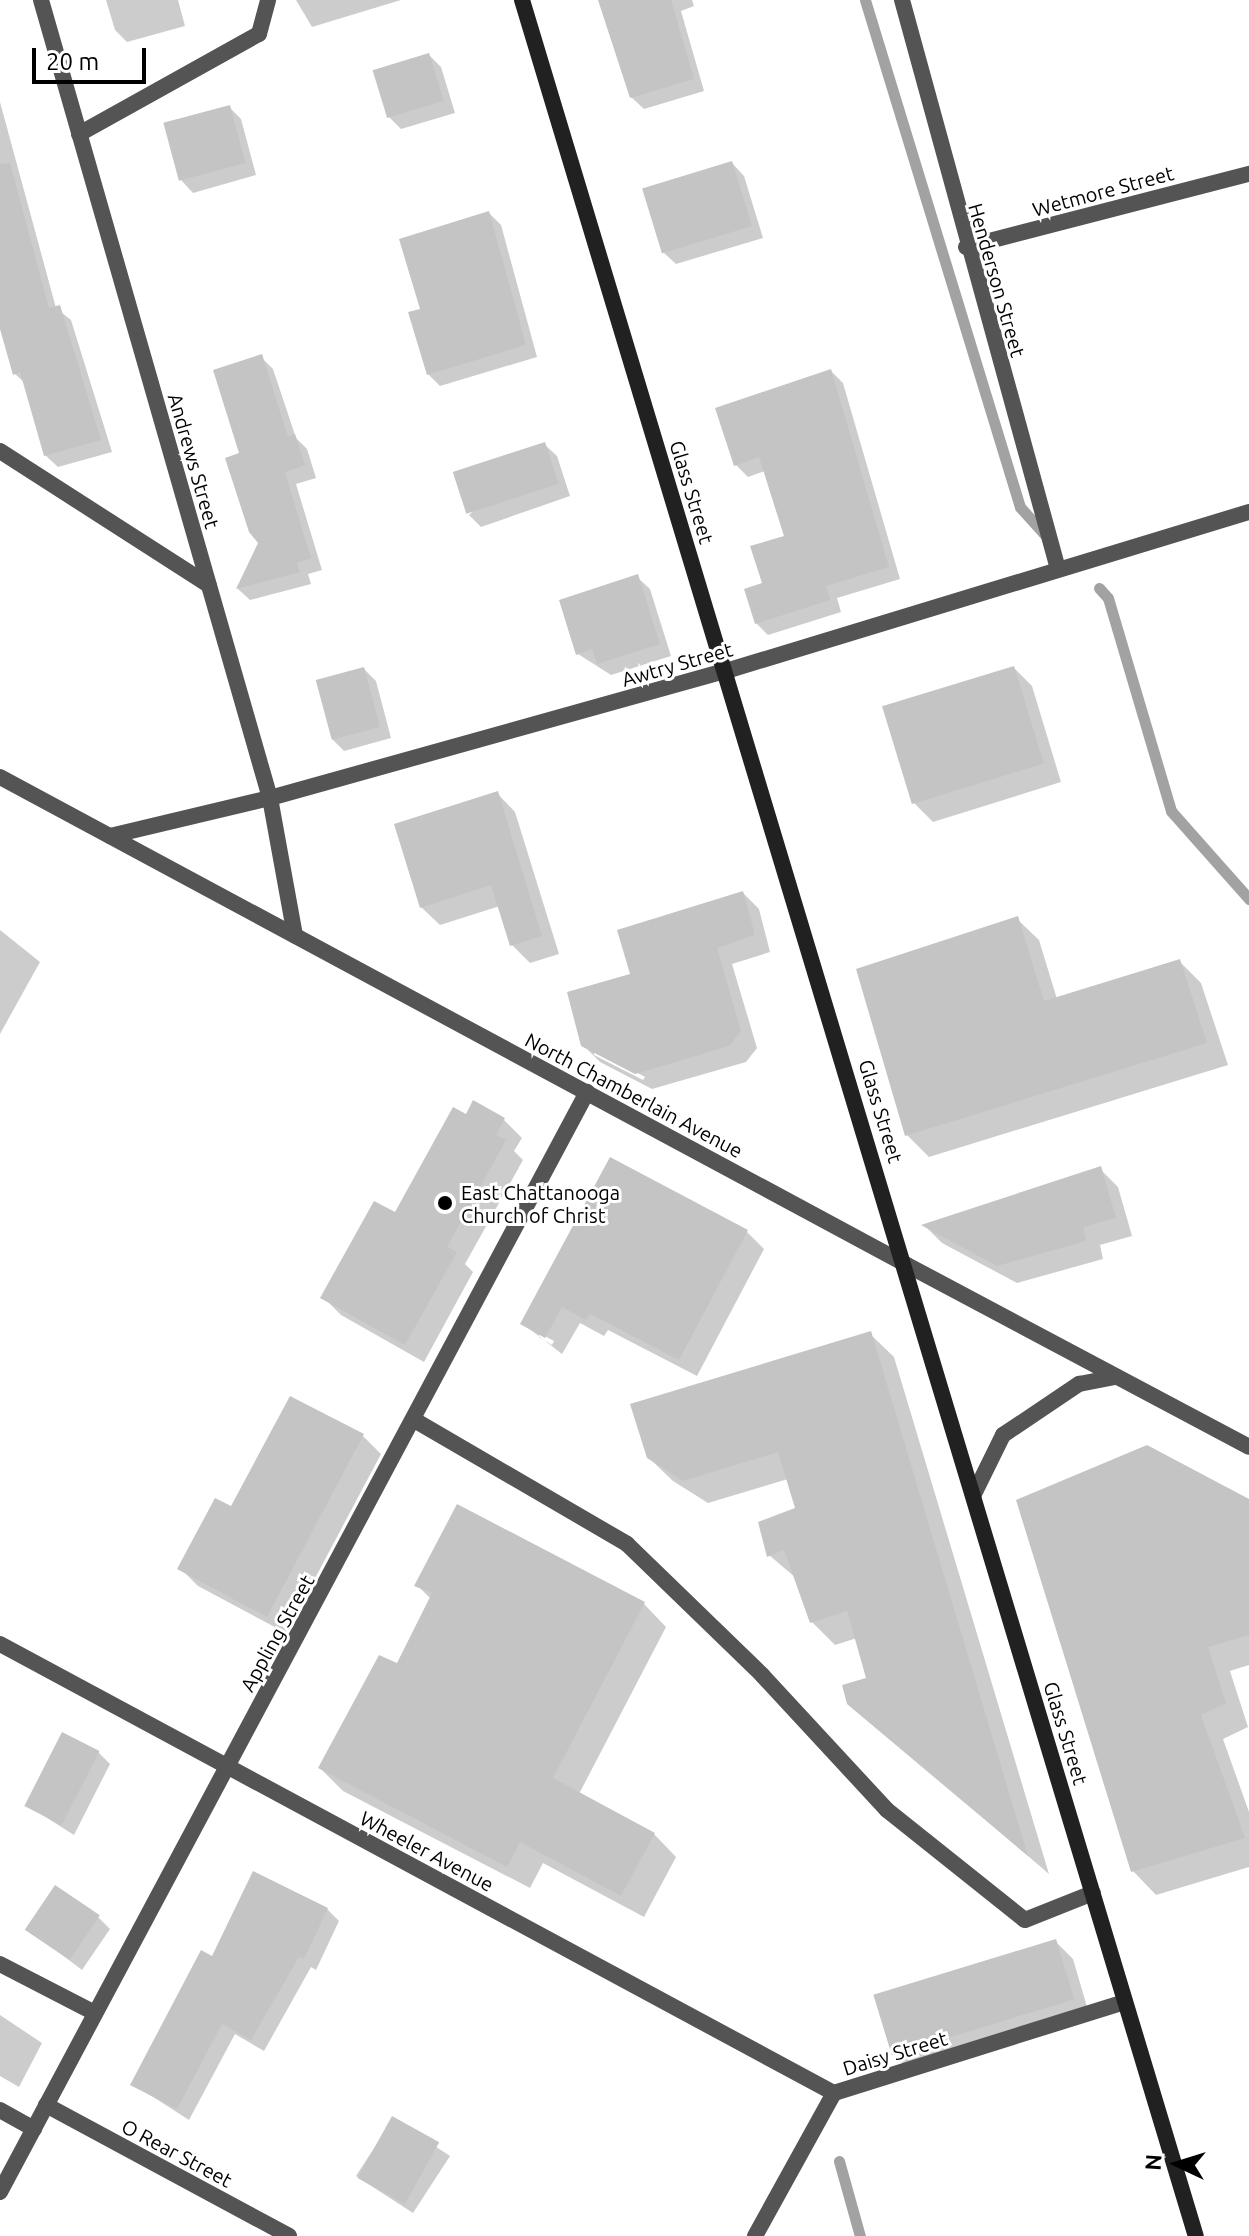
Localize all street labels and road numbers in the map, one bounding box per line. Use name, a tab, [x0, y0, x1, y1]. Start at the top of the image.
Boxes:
street label: Wetmore Street	[1030, 161, 1176, 221]
street label: Henderson Street	[964, 200, 1030, 360]
street label: Andrews Street	[163, 391, 225, 531]
street label: Glass Street	[665, 438, 719, 546]
street label: Awtry Street	[619, 637, 735, 691]
street label: North Chamberlain Avenue	[521, 1027, 747, 1163]
street label: Glass Street	[854, 1057, 908, 1165]
street label: Appling Street	[235, 1570, 319, 1696]
street label: Glass Street	[1039, 1679, 1093, 1787]
street label: Wheeler Avenue	[356, 1806, 498, 1896]
street label: Daisy Street	[840, 2026, 950, 2080]
street label: O Rear Street	[118, 2114, 236, 2192]

